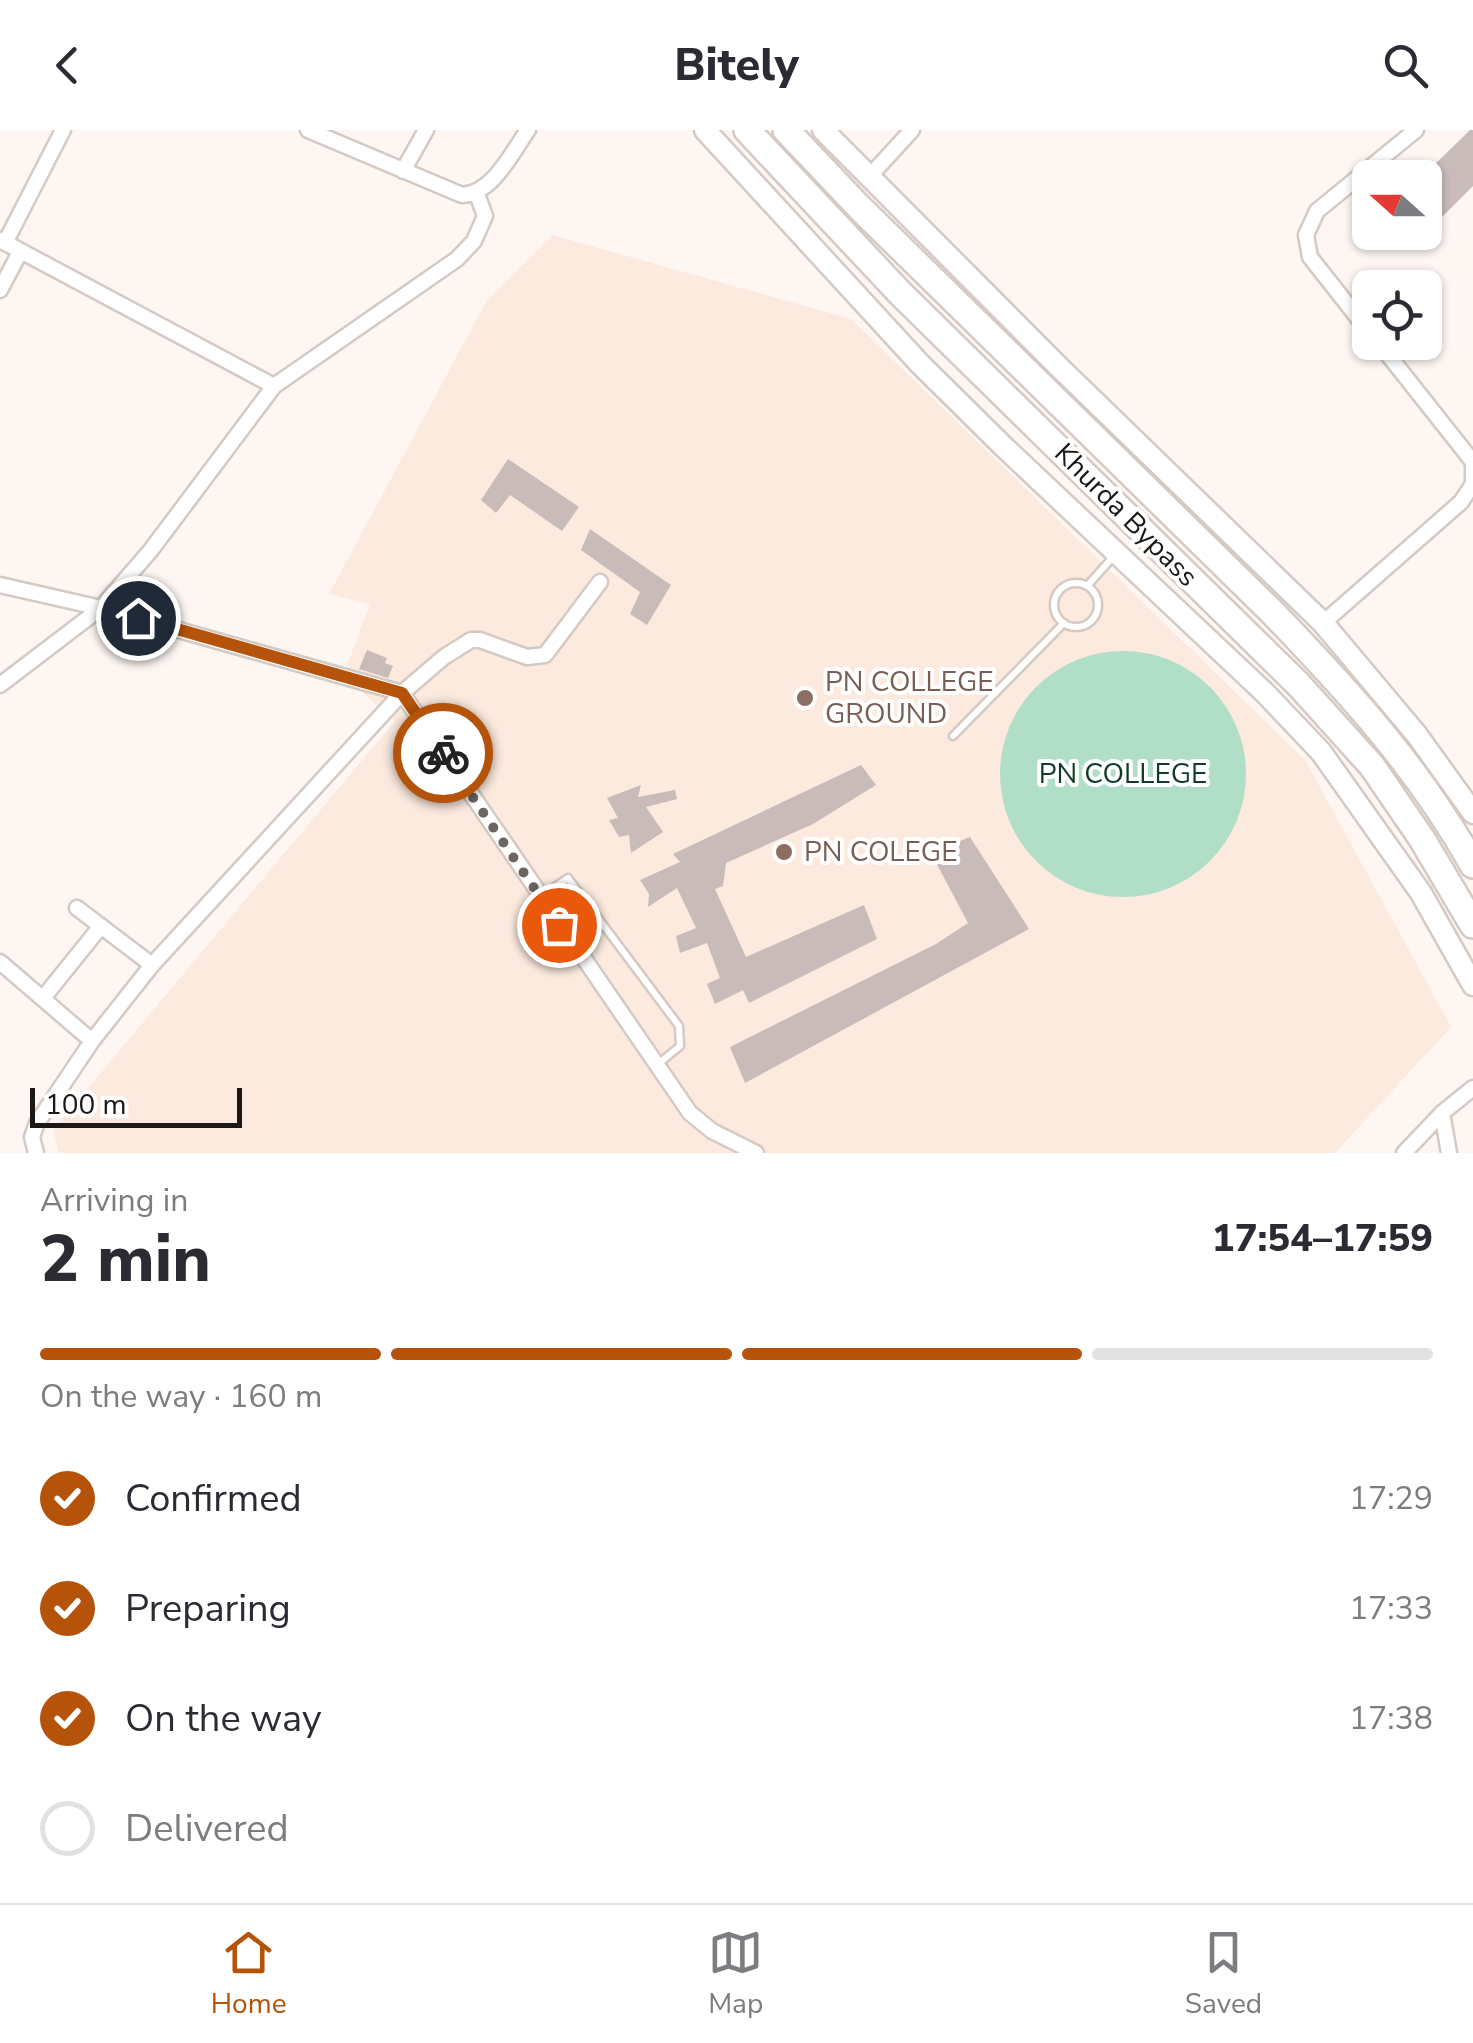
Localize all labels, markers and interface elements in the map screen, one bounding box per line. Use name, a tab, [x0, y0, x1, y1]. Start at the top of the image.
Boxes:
text: Bitely	[674, 35, 799, 96]
icon: back	[40, 38, 95, 93]
icon: search	[1378, 38, 1433, 93]
north arrow	[1352, 160, 1442, 250]
map controls	[1352, 160, 1442, 360]
button: locate	[1352, 270, 1442, 360]
street label: Khurda Bypass	[1046, 435, 1206, 595]
pin	[96, 576, 181, 661]
icon: home	[111, 591, 166, 646]
place label: PN COLLEGE GROUND	[825, 663, 994, 733]
marker: PN COLLEGE GROUND	[794, 687, 816, 709]
courier	[393, 703, 493, 803]
icon: bike	[416, 726, 471, 781]
park label: PN COLLEGE	[1039, 755, 1207, 793]
place label: PN COLEGE	[804, 833, 957, 871]
marker: PN COLEGE	[773, 841, 795, 863]
pin	[517, 883, 602, 968]
icon: bag	[532, 898, 587, 953]
scale bar	[30, 1083, 242, 1128]
text: 100 m	[45, 1086, 127, 1124]
text: Arriving in	[40, 1179, 188, 1222]
text: 17:54–17:59	[1212, 1213, 1433, 1264]
text: 2 min	[40, 1215, 211, 1304]
text: On the way · 160 m	[40, 1375, 322, 1418]
icon: check	[40, 1471, 95, 1526]
text: Confirmed	[125, 1473, 302, 1524]
text: 17:29	[1349, 1477, 1433, 1520]
icon: check	[40, 1581, 95, 1636]
text: Preparing	[125, 1583, 291, 1634]
text: 17:33	[1349, 1587, 1433, 1630]
icon: check	[40, 1691, 95, 1746]
text: On the way	[125, 1693, 321, 1744]
text: 17:38	[1349, 1697, 1433, 1740]
text: Delivered	[125, 1803, 289, 1854]
tab: Home	[211, 1925, 287, 2023]
tab: Map	[708, 1925, 763, 2023]
tab: Saved	[1185, 1925, 1262, 2023]

